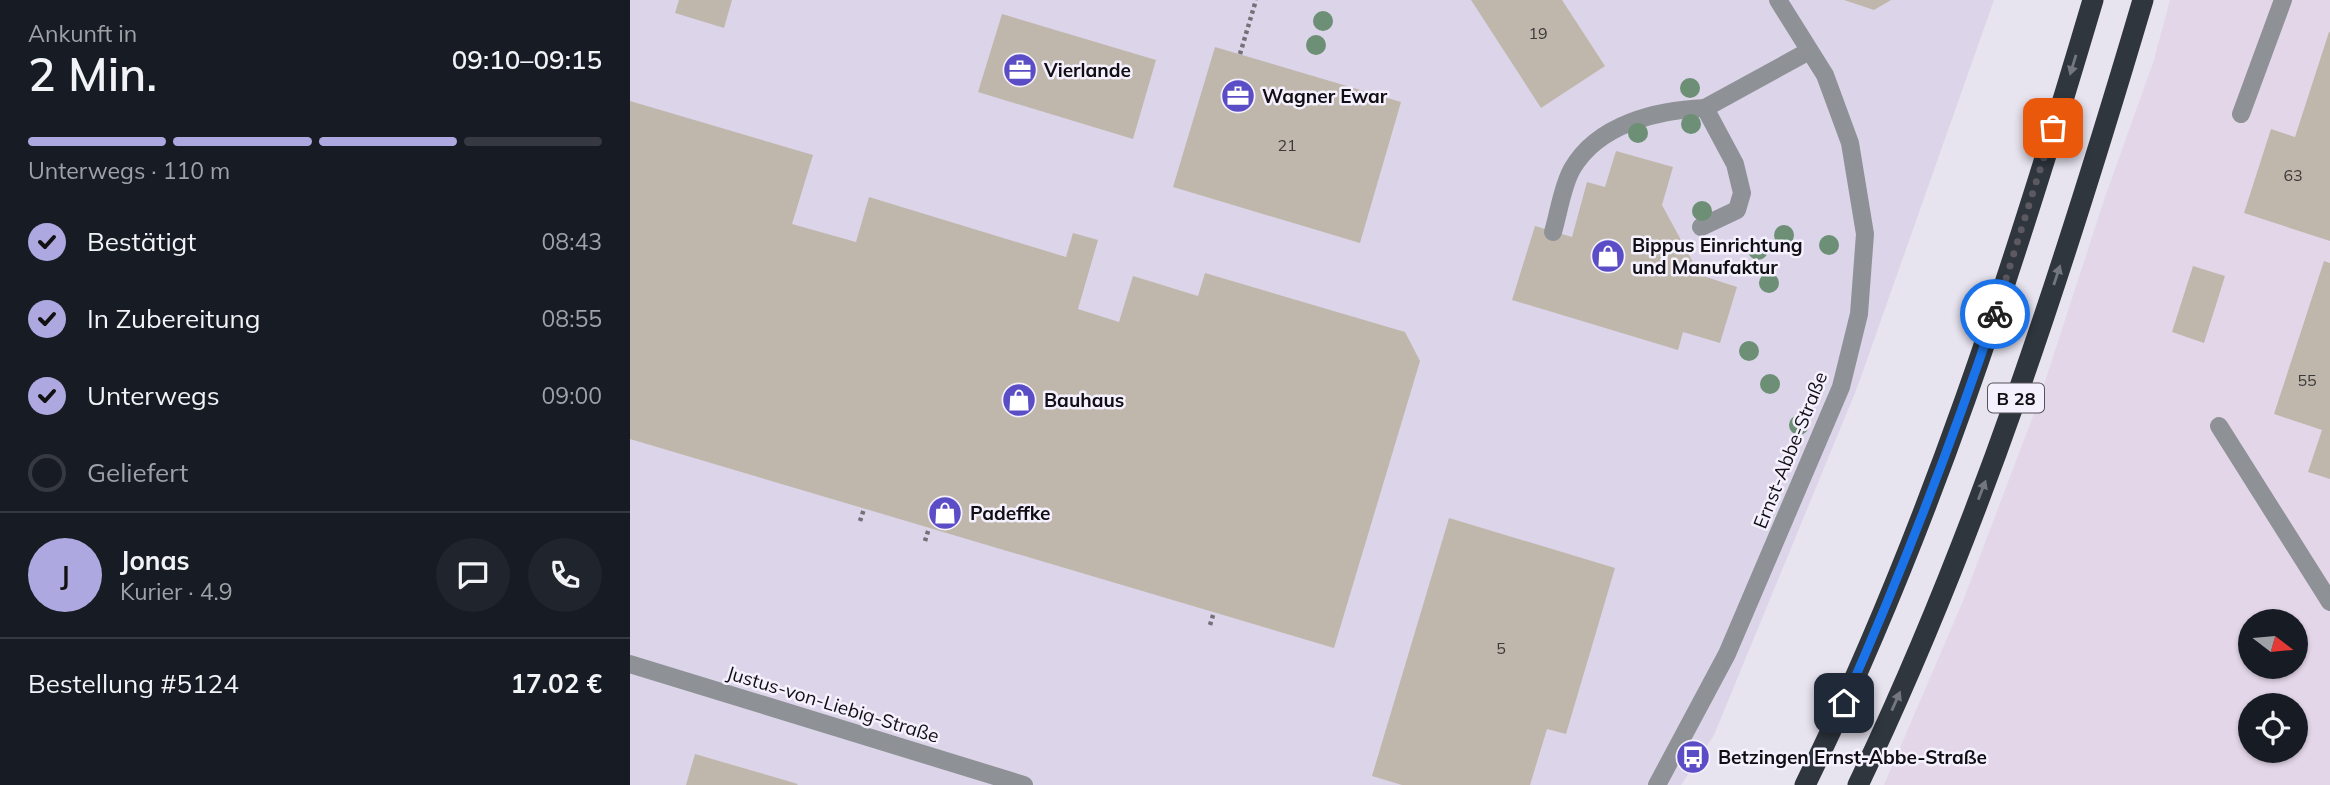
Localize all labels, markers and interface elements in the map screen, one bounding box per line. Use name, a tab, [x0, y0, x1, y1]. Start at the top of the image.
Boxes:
text: Ankunft in	[28, 19, 137, 48]
house number: 19	[1528, 23, 1548, 43]
text: 09:10–09:15	[452, 43, 602, 76]
text: 2 Min.	[28, 45, 157, 103]
office icon: Vierlande	[1001, 51, 1039, 89]
one-way arrow	[2067, 55, 2078, 76]
place label: Vierlande	[1043, 58, 1131, 82]
office icon: Wagner Ewar	[1219, 77, 1257, 115]
place label: Wagner Ewar	[1262, 84, 1388, 108]
pin	[2023, 98, 2083, 158]
icon: bag	[2034, 109, 2072, 147]
house number: 21	[1277, 135, 1297, 155]
text: Unterwegs · 110 m	[28, 156, 230, 185]
house number: 63	[2283, 165, 2303, 185]
icon: check	[28, 223, 66, 261]
text: Bestätigt	[87, 225, 196, 258]
text: 08:43	[542, 227, 602, 256]
place label: Bippus Einrichtung und Manufaktur	[1632, 233, 1803, 279]
shop icon: Bippus Einrichtung und Manufaktur	[1589, 237, 1627, 275]
one-way arrow	[2052, 265, 2063, 286]
courier	[1960, 279, 2030, 349]
icon: bike	[1976, 295, 2014, 333]
icon: check	[28, 300, 66, 338]
text: In Zubereitung	[87, 302, 260, 335]
text: 08:55	[542, 304, 602, 333]
street label: Ernst-Abbe-Straße	[1748, 368, 1832, 532]
house number: 55	[2297, 370, 2317, 390]
icon: check	[28, 377, 66, 415]
text: Unterwegs	[87, 379, 220, 412]
text: 09:00	[542, 381, 602, 410]
shop icon: Bauhaus	[1000, 381, 1038, 419]
road number: B 28	[1988, 384, 2044, 412]
place label: Bauhaus	[1044, 388, 1124, 412]
text: Geliefert	[87, 456, 188, 489]
one-way arrow	[1977, 479, 1988, 500]
shop icon: Padeffke	[926, 494, 964, 532]
place label: Padeffke	[970, 501, 1050, 525]
button: chat	[436, 538, 510, 612]
button: phone	[528, 538, 602, 612]
text: Jonas	[120, 544, 190, 577]
text: J	[60, 559, 70, 592]
text: Kurier · 4.9	[120, 577, 232, 606]
north arrow	[2238, 609, 2308, 679]
map controls	[2238, 609, 2308, 763]
house number: 5	[1496, 638, 1506, 658]
street label: Justus-von-Liebig-Straße	[724, 660, 942, 748]
text: Bestellung #5124	[28, 667, 239, 700]
text: 17.02 €	[510, 667, 602, 700]
pin	[1814, 673, 1874, 733]
icon: home	[1825, 684, 1863, 722]
one-way arrow	[1890, 691, 1902, 711]
button: locate	[2238, 693, 2308, 763]
bus stop icon: Betzingen Ernst-Abbe-Straße	[1674, 738, 1712, 776]
place label: Betzingen Ernst-Abbe-Straße	[1718, 745, 1987, 769]

